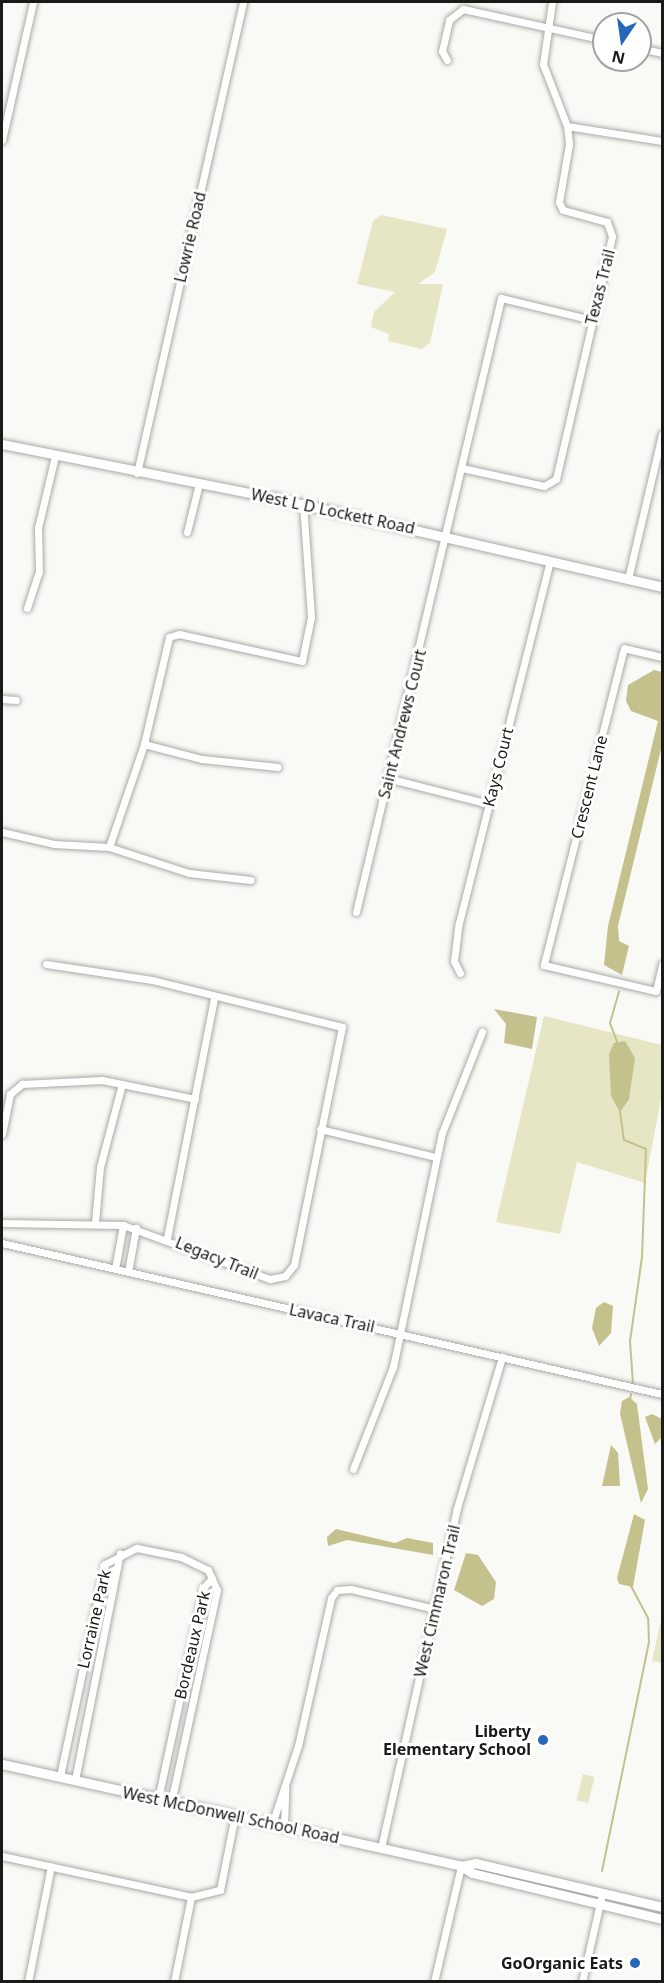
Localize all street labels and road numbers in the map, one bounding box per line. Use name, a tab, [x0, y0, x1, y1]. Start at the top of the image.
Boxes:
street label: Lowrie Road	[170, 190, 210, 284]
street label: Texas Trail	[581, 247, 619, 327]
street label: West L D Lockett Road	[249, 484, 417, 538]
street label: Saint Andrews Court	[374, 647, 430, 801]
street label: Kays Court	[479, 725, 517, 809]
street label: Crescent Lane	[567, 733, 611, 841]
street label: Legacy Trail	[173, 1233, 261, 1283]
street label: Lavaca Trail	[288, 1300, 376, 1336]
street label: West Cimmaron Trail	[410, 1523, 464, 1679]
street label: Lorraine Park	[73, 1568, 115, 1670]
street label: Bordeaux Park	[170, 1589, 214, 1701]
street label: West McDonwell School Road	[121, 1783, 341, 1847]

